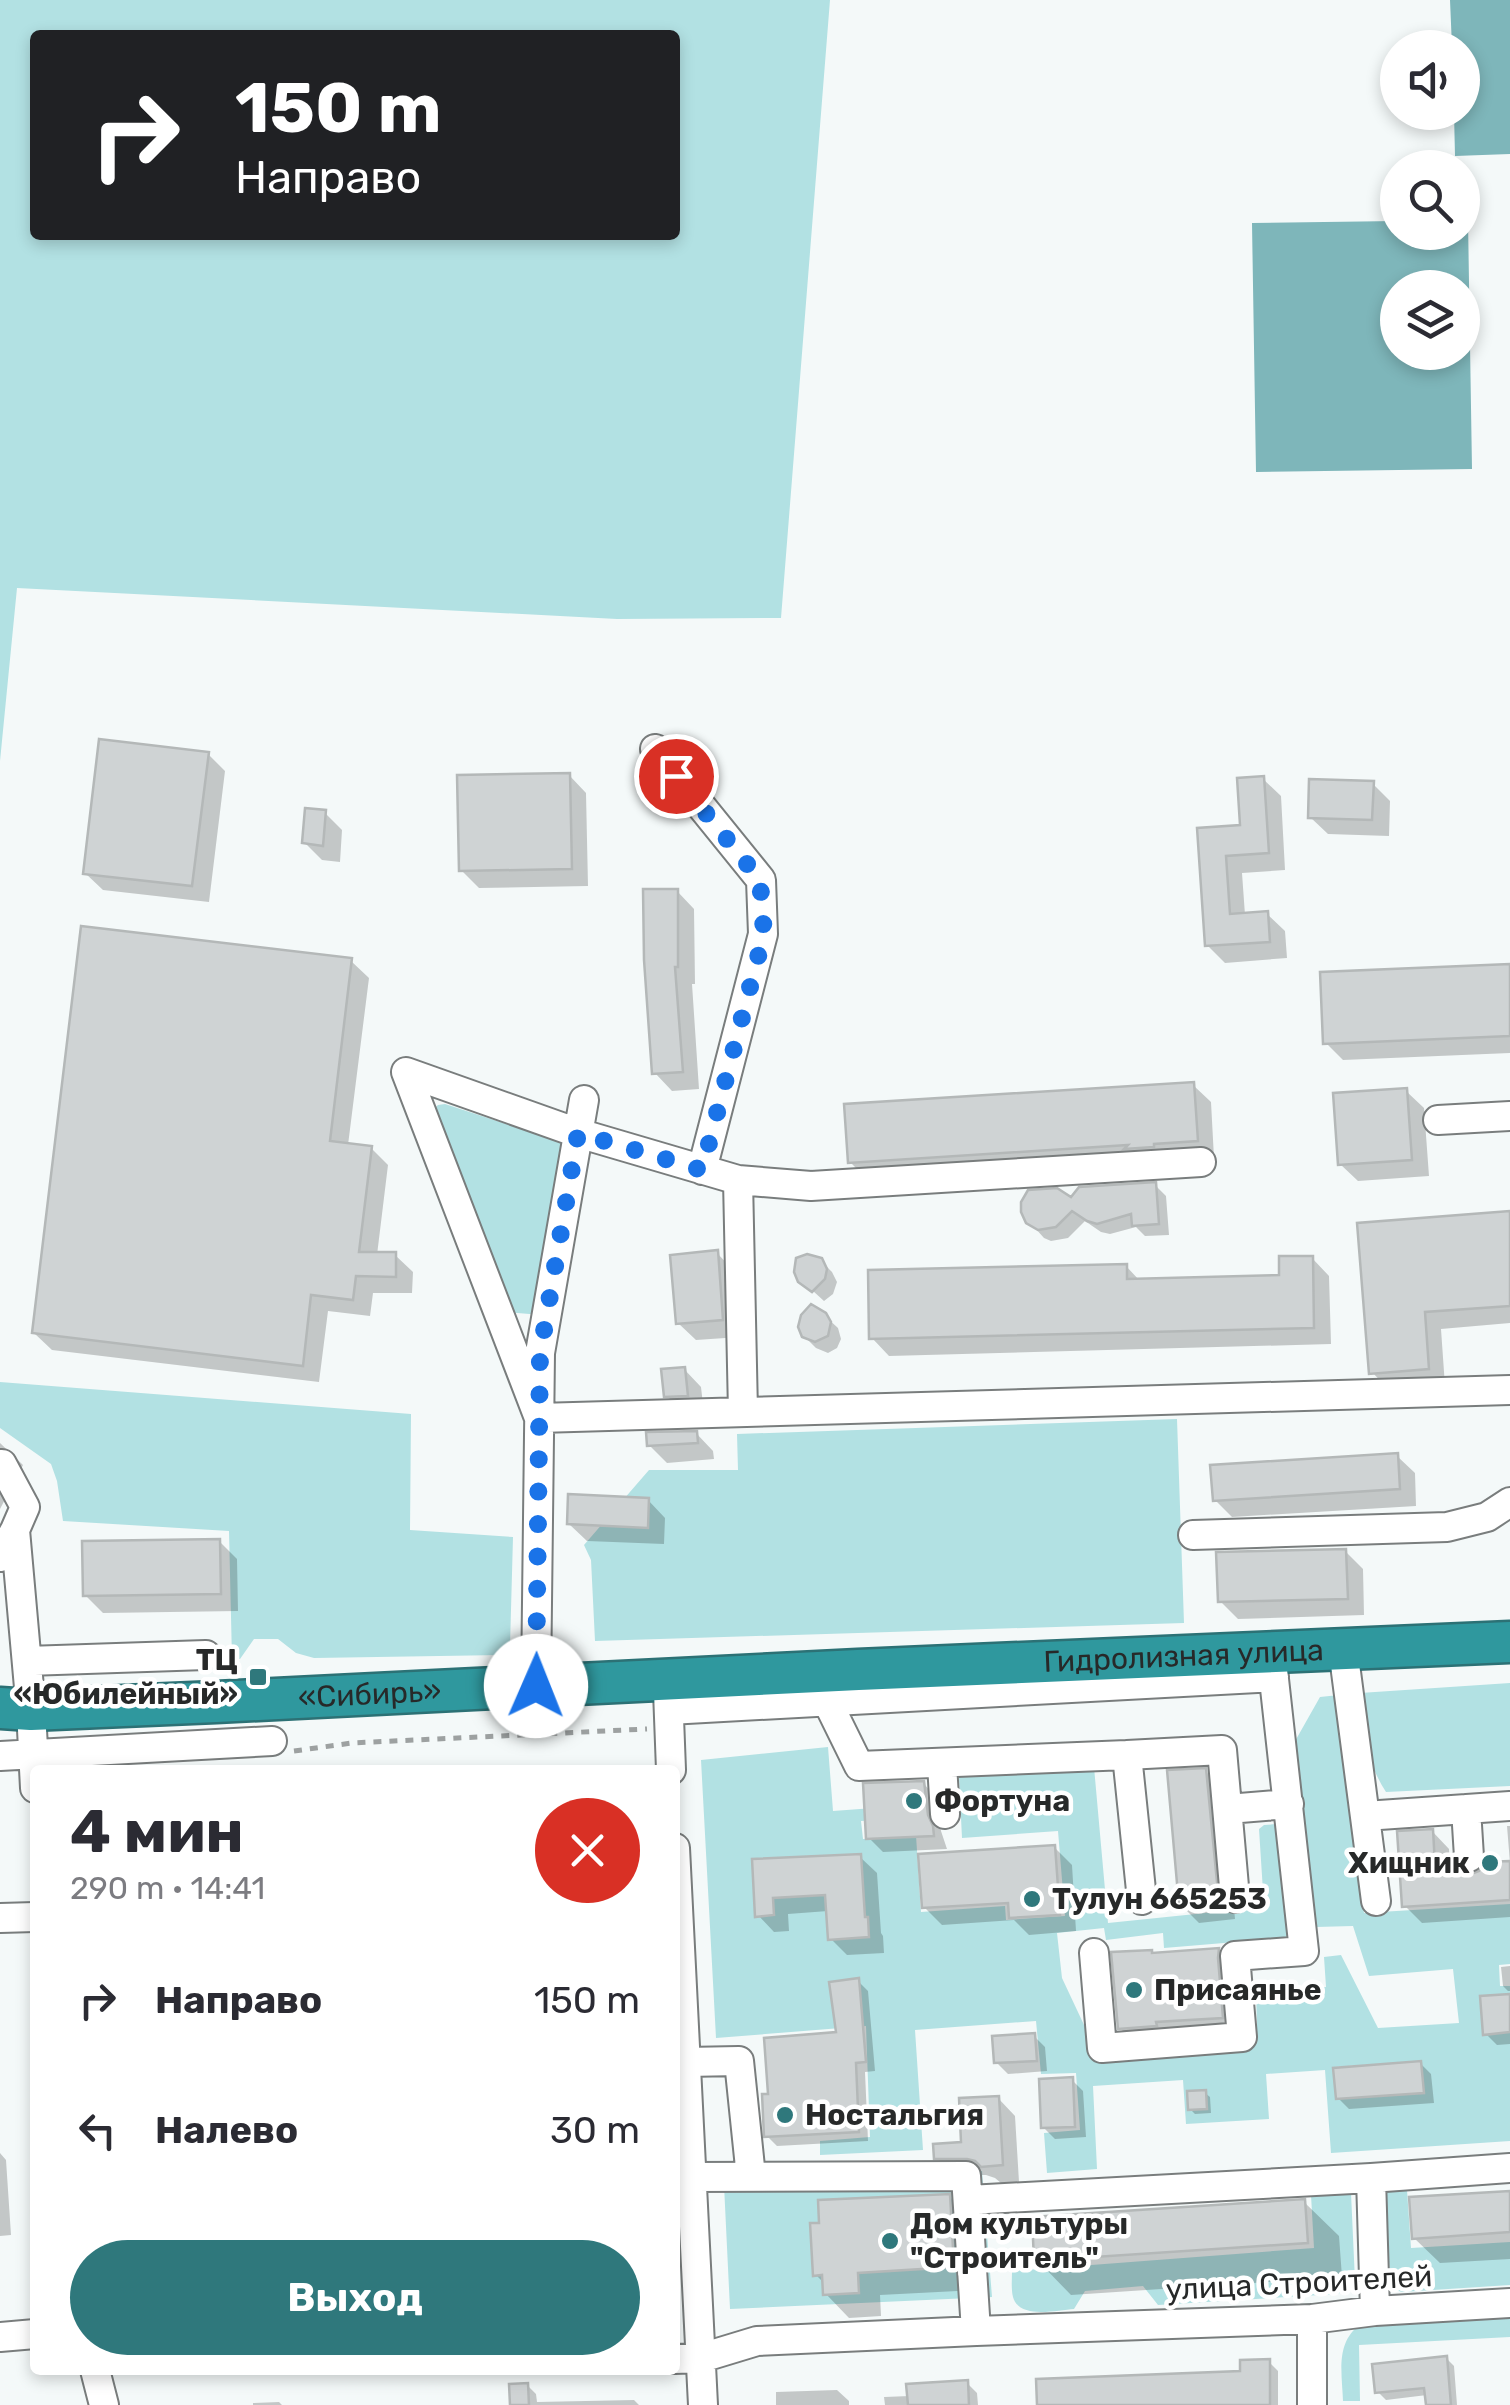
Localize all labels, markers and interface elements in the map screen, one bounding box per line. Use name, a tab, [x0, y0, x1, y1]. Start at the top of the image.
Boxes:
map controls	[1380, 30, 1480, 370]
button: sound	[1380, 30, 1480, 130]
text: 150 m	[235, 67, 442, 150]
icon: right	[70, 70, 200, 200]
button: search	[1380, 150, 1480, 250]
text: Направо	[235, 151, 421, 204]
button: layers	[1380, 270, 1480, 370]
pin	[634, 734, 719, 819]
icon: arrive	[649, 749, 704, 804]
street label: Гидролизная улица	[1043, 1632, 1324, 1680]
position arrow	[484, 1634, 588, 1738]
place label: ТЦ «Юбилейный»	[13, 1642, 238, 1712]
marker: ТЦ «Юбилейный»	[247, 1666, 269, 1688]
street label: «Сибирь»	[297, 1673, 442, 1716]
place label: Фортуна	[934, 1783, 1070, 1819]
marker: Фортуна	[903, 1790, 925, 1812]
text: 4 мин	[70, 1796, 244, 1867]
button: close	[535, 1798, 640, 1903]
place label: Хищник	[1348, 1845, 1470, 1881]
marker: Хищник	[1479, 1852, 1501, 1874]
text: 290 m · 14:41	[70, 1869, 265, 1907]
place label: Тулун 665253	[1052, 1881, 1267, 1917]
marker: Тулун 665253	[1021, 1888, 1043, 1910]
place label: Присаянье	[1154, 1972, 1322, 2008]
icon: right	[70, 1973, 125, 2028]
text: Направо	[155, 1977, 322, 2023]
text: 150 m	[534, 1977, 640, 2023]
marker: Присаянье	[1123, 1979, 1145, 2001]
place label: Ностальгия	[805, 2097, 984, 2133]
icon: left	[70, 2103, 125, 2158]
marker: Ностальгия	[774, 2104, 796, 2126]
text: Налево	[155, 2107, 298, 2153]
text: 30 m	[550, 2107, 640, 2153]
place label: Дом культуры "Строитель"	[910, 2206, 1128, 2276]
marker: Дом культуры "Строитель"	[879, 2230, 901, 2252]
button: Выход	[70, 2240, 640, 2355]
street label: улица Строителей	[1165, 2258, 1433, 2308]

